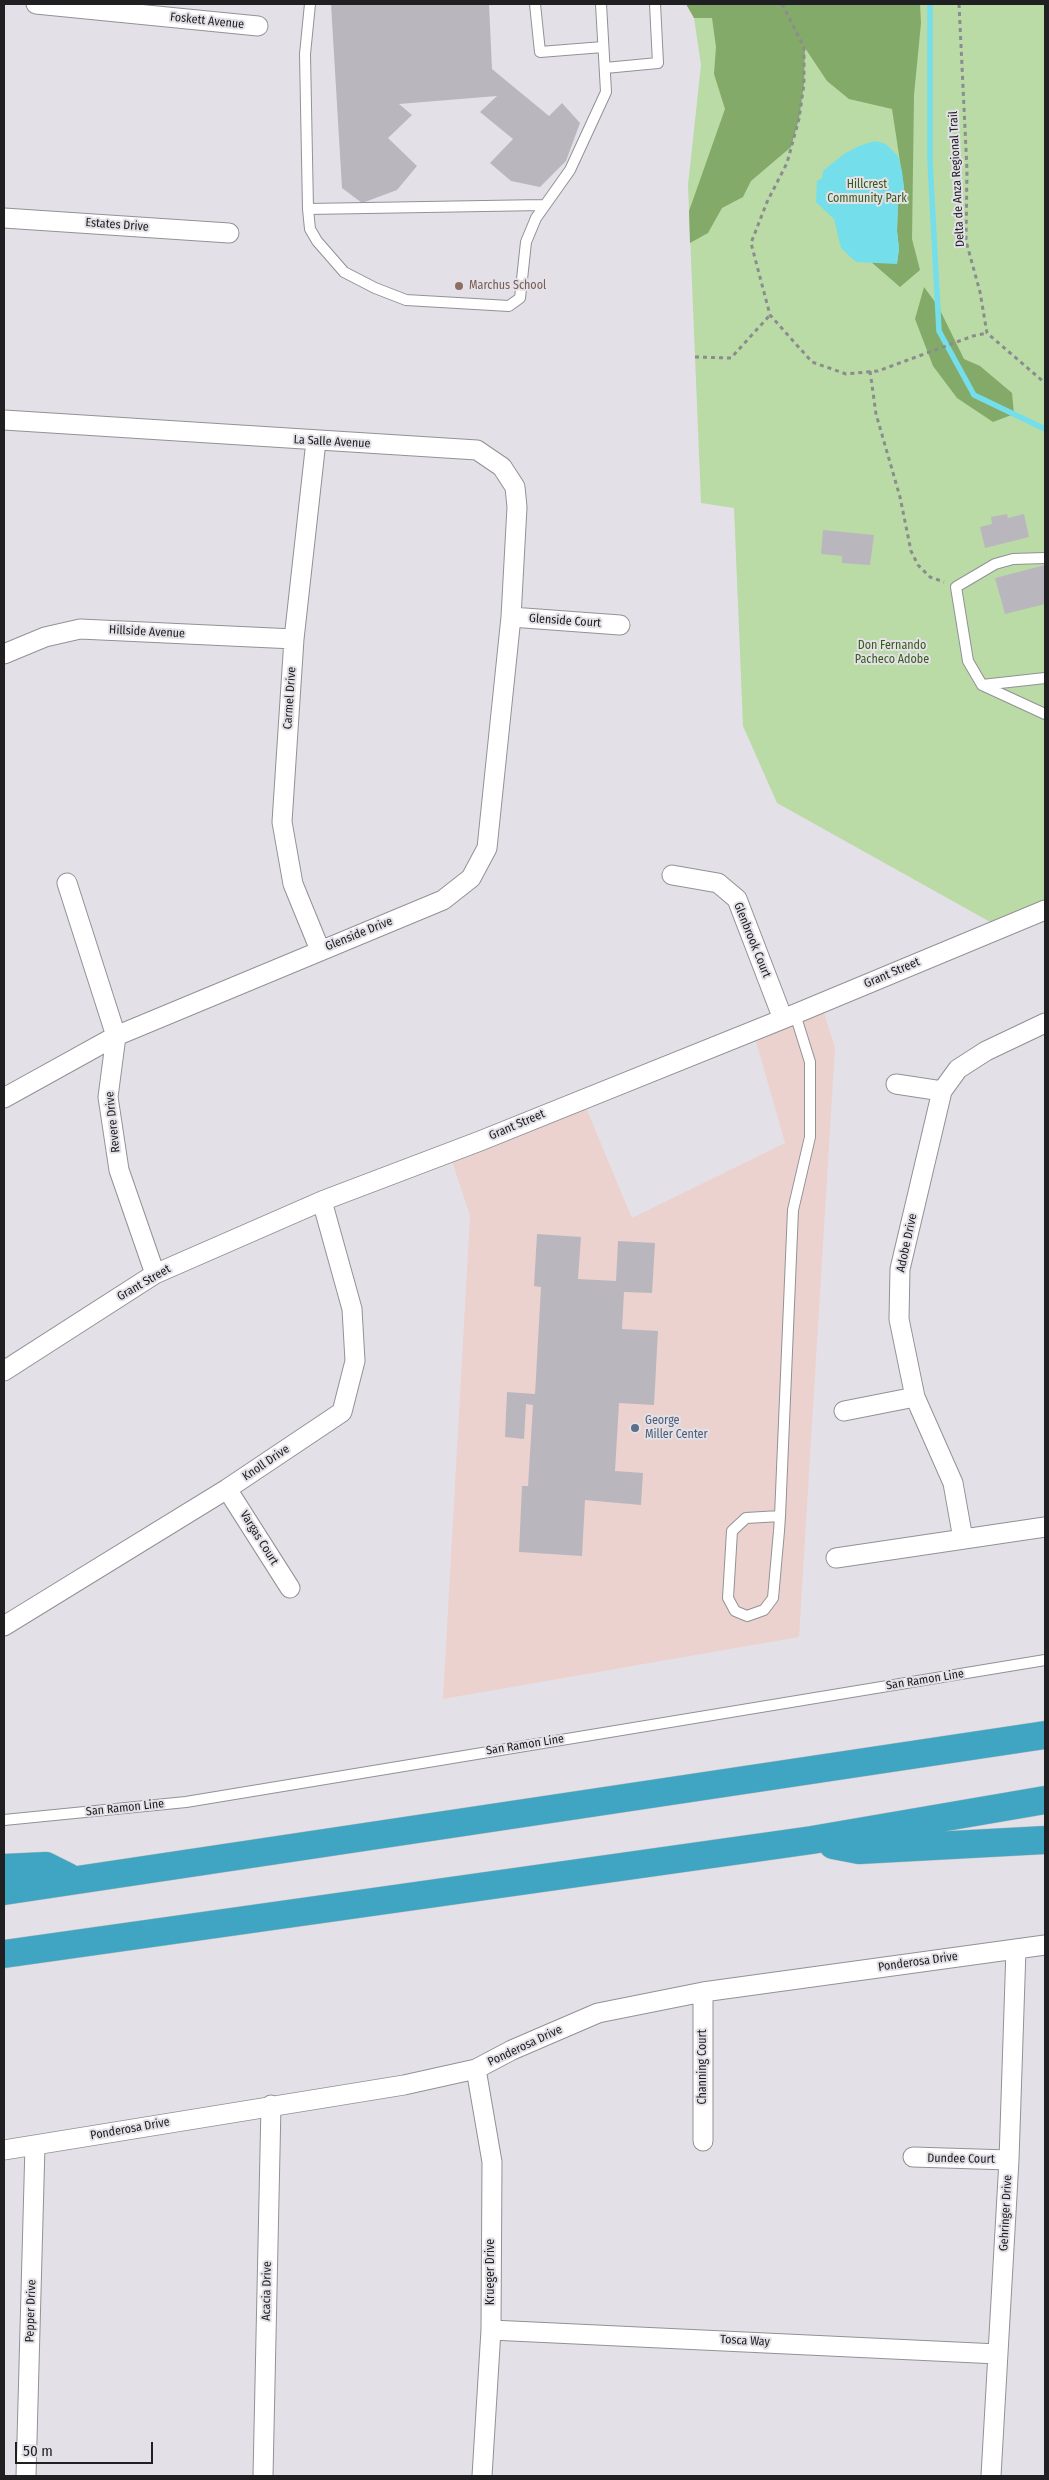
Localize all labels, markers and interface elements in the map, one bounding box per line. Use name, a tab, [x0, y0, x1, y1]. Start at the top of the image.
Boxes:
street label: Foskett Avenue	[169, 10, 245, 32]
street label: Delta de Anza Regional Trail	[946, 111, 968, 247]
park label: Hillcrest Community Park	[827, 178, 907, 206]
street label: Estates Drive	[85, 216, 149, 234]
place label: Marchus School	[469, 279, 546, 293]
marker: Marchus School	[453, 280, 465, 292]
street label: La Salle Avenue	[293, 433, 371, 451]
street label: Glenside Court	[529, 611, 601, 631]
street label: Hillside Avenue	[109, 623, 185, 641]
park label: Don Fernando Pacheco Adobe	[855, 639, 929, 667]
street label: Carmel Drive	[281, 666, 299, 730]
street label: Glenbrook Court	[730, 900, 774, 980]
street label: Glenside Drive	[323, 914, 395, 954]
street label: Grant Street	[862, 955, 922, 991]
street label: Revere Drive	[103, 1091, 123, 1153]
street label: Grant Street	[487, 1107, 547, 1143]
street label: Adobe Drive	[894, 1212, 920, 1274]
street label: Grant Street	[115, 1262, 173, 1304]
place label: George Miller Center	[645, 1414, 708, 1442]
marker: George Miller Center	[629, 1422, 641, 1434]
street label: Knoll Drive	[240, 1442, 292, 1484]
street label: Vargas Court	[237, 1508, 281, 1568]
street label: San Ramon Line	[885, 1667, 965, 1693]
street label: San Ramon Line	[485, 1732, 565, 1758]
street label: San Ramon Line	[85, 1797, 165, 1819]
street label: Ponderosa Drive	[877, 1949, 959, 1975]
street label: Ponderosa Drive	[486, 2023, 564, 2069]
street label: Channing Court	[696, 2029, 710, 2105]
street label: Ponderosa Drive	[89, 2115, 171, 2143]
street label: Dundee Court	[927, 2151, 995, 2167]
street label: Gehringer Drive	[997, 2174, 1015, 2252]
street label: Krueger Drive	[484, 2239, 498, 2305]
street label: Acacia Drive	[259, 2261, 275, 2321]
street label: Pepper Drive	[23, 2279, 39, 2343]
street label: Tosca Way	[720, 2333, 770, 2349]
scale bar	[18, 2432, 155, 2464]
text: 50 m	[23, 2442, 53, 2460]

